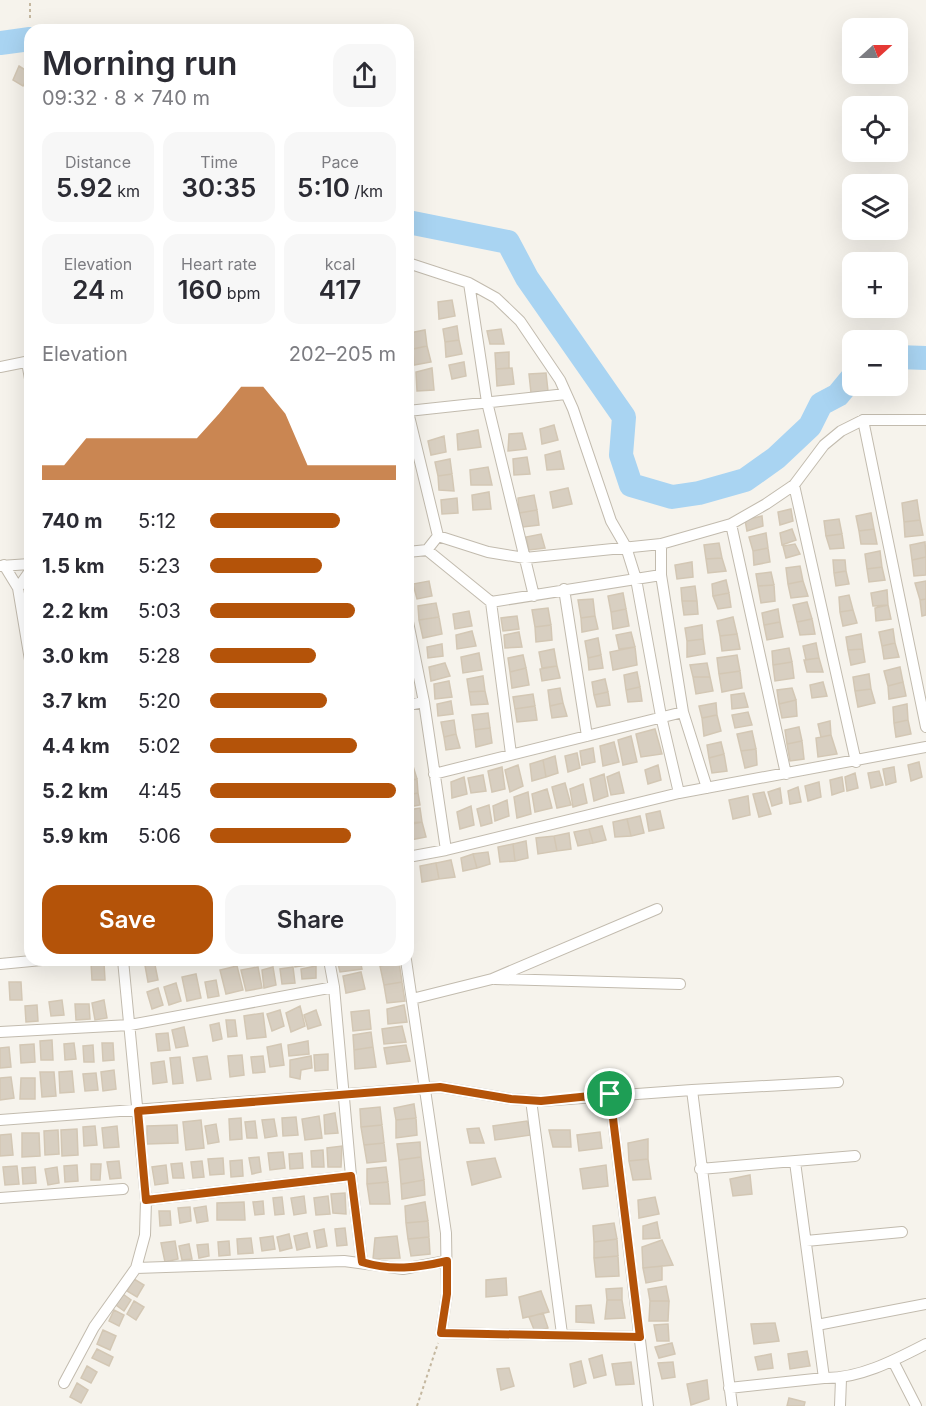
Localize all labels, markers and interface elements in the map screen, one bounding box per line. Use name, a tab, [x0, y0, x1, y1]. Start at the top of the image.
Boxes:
north arrow	[842, 18, 908, 84]
map controls	[842, 18, 908, 396]
text: Morning run	[42, 43, 237, 83]
button: share	[333, 44, 396, 107]
text: 09:32 · 8 × 740 m	[42, 86, 210, 110]
button: locate	[842, 96, 908, 162]
text: Distance	[65, 152, 131, 172]
text: Time	[200, 152, 238, 172]
text: Pace	[321, 152, 359, 172]
text: 5.92	[56, 172, 113, 203]
text: 30:35	[182, 172, 256, 203]
text: 5:10	[297, 172, 350, 203]
button: layers	[842, 174, 908, 240]
text: km	[113, 181, 140, 201]
text: /km	[350, 181, 383, 201]
button: +	[842, 252, 908, 318]
text: Elevation	[64, 254, 132, 274]
text: Heart rate	[181, 254, 257, 274]
text: kcal	[325, 254, 355, 274]
text: 24	[72, 274, 105, 305]
text: 160	[178, 274, 222, 305]
text: 417	[319, 274, 361, 305]
text: m	[105, 283, 124, 303]
text: bpm	[222, 283, 260, 303]
button: −	[842, 330, 908, 396]
text: Elevation	[42, 342, 128, 366]
text: 202–205 m	[289, 342, 396, 366]
text: 740 m	[42, 509, 102, 533]
text: 5:12	[138, 509, 176, 533]
text: 1.5 km	[42, 554, 105, 578]
text: 5:23	[138, 554, 180, 578]
text: 2.2 km	[42, 599, 108, 623]
text: 5:03	[138, 599, 181, 623]
text: 3.0 km	[42, 644, 109, 668]
text: 5:28	[138, 644, 181, 668]
text: 3.7 km	[42, 689, 107, 713]
text: 5:20	[138, 689, 181, 713]
text: 4.4 km	[42, 734, 110, 758]
text: 5:02	[138, 734, 181, 758]
text: 5.2 km	[42, 779, 108, 803]
text: 4:45	[138, 779, 182, 803]
text: 5.9 km	[42, 824, 108, 848]
text: 5:06	[138, 824, 181, 848]
button: Save	[42, 885, 213, 954]
button: Share	[225, 885, 396, 954]
pin	[584, 1068, 635, 1119]
icon: arrive	[593, 1077, 626, 1110]

